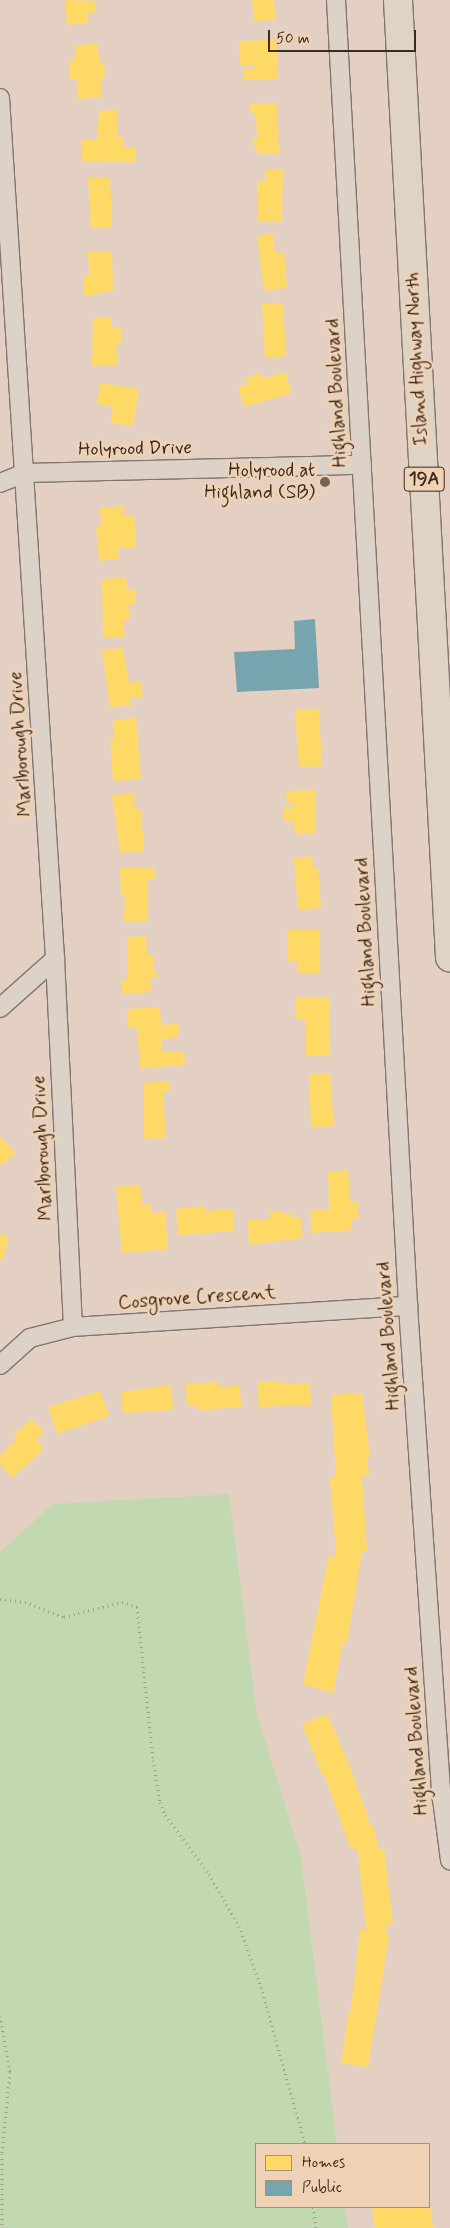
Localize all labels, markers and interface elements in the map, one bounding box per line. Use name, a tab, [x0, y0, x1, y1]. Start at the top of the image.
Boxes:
scale bar	[270, 20, 418, 52]
text: 50 m	[276, 29, 310, 49]
street label: Island Highway North	[401, 271, 433, 447]
street label: Highland Boulevard	[322, 318, 352, 468]
street label: Holyrood Drive	[78, 437, 192, 461]
place label: Holyrood at Highland (SB)	[204, 460, 315, 504]
road number: 19A	[403, 464, 445, 494]
marker: Holyrood at Highland (SB)	[319, 476, 331, 488]
street label: Marlborough Drive	[5, 671, 37, 817]
street label: Highland Boulevard	[351, 857, 381, 1007]
street label: Marlborough Drive	[28, 1076, 58, 1220]
street label: Highland Boulevard	[372, 1261, 406, 1411]
street label: Cosgrove Crescent	[121, 1281, 273, 1315]
street label: Highland Boulevard	[400, 1666, 434, 1816]
legend	[255, 2143, 430, 2208]
text: Homes	[302, 2153, 345, 2173]
text: Public	[302, 2178, 342, 2198]

